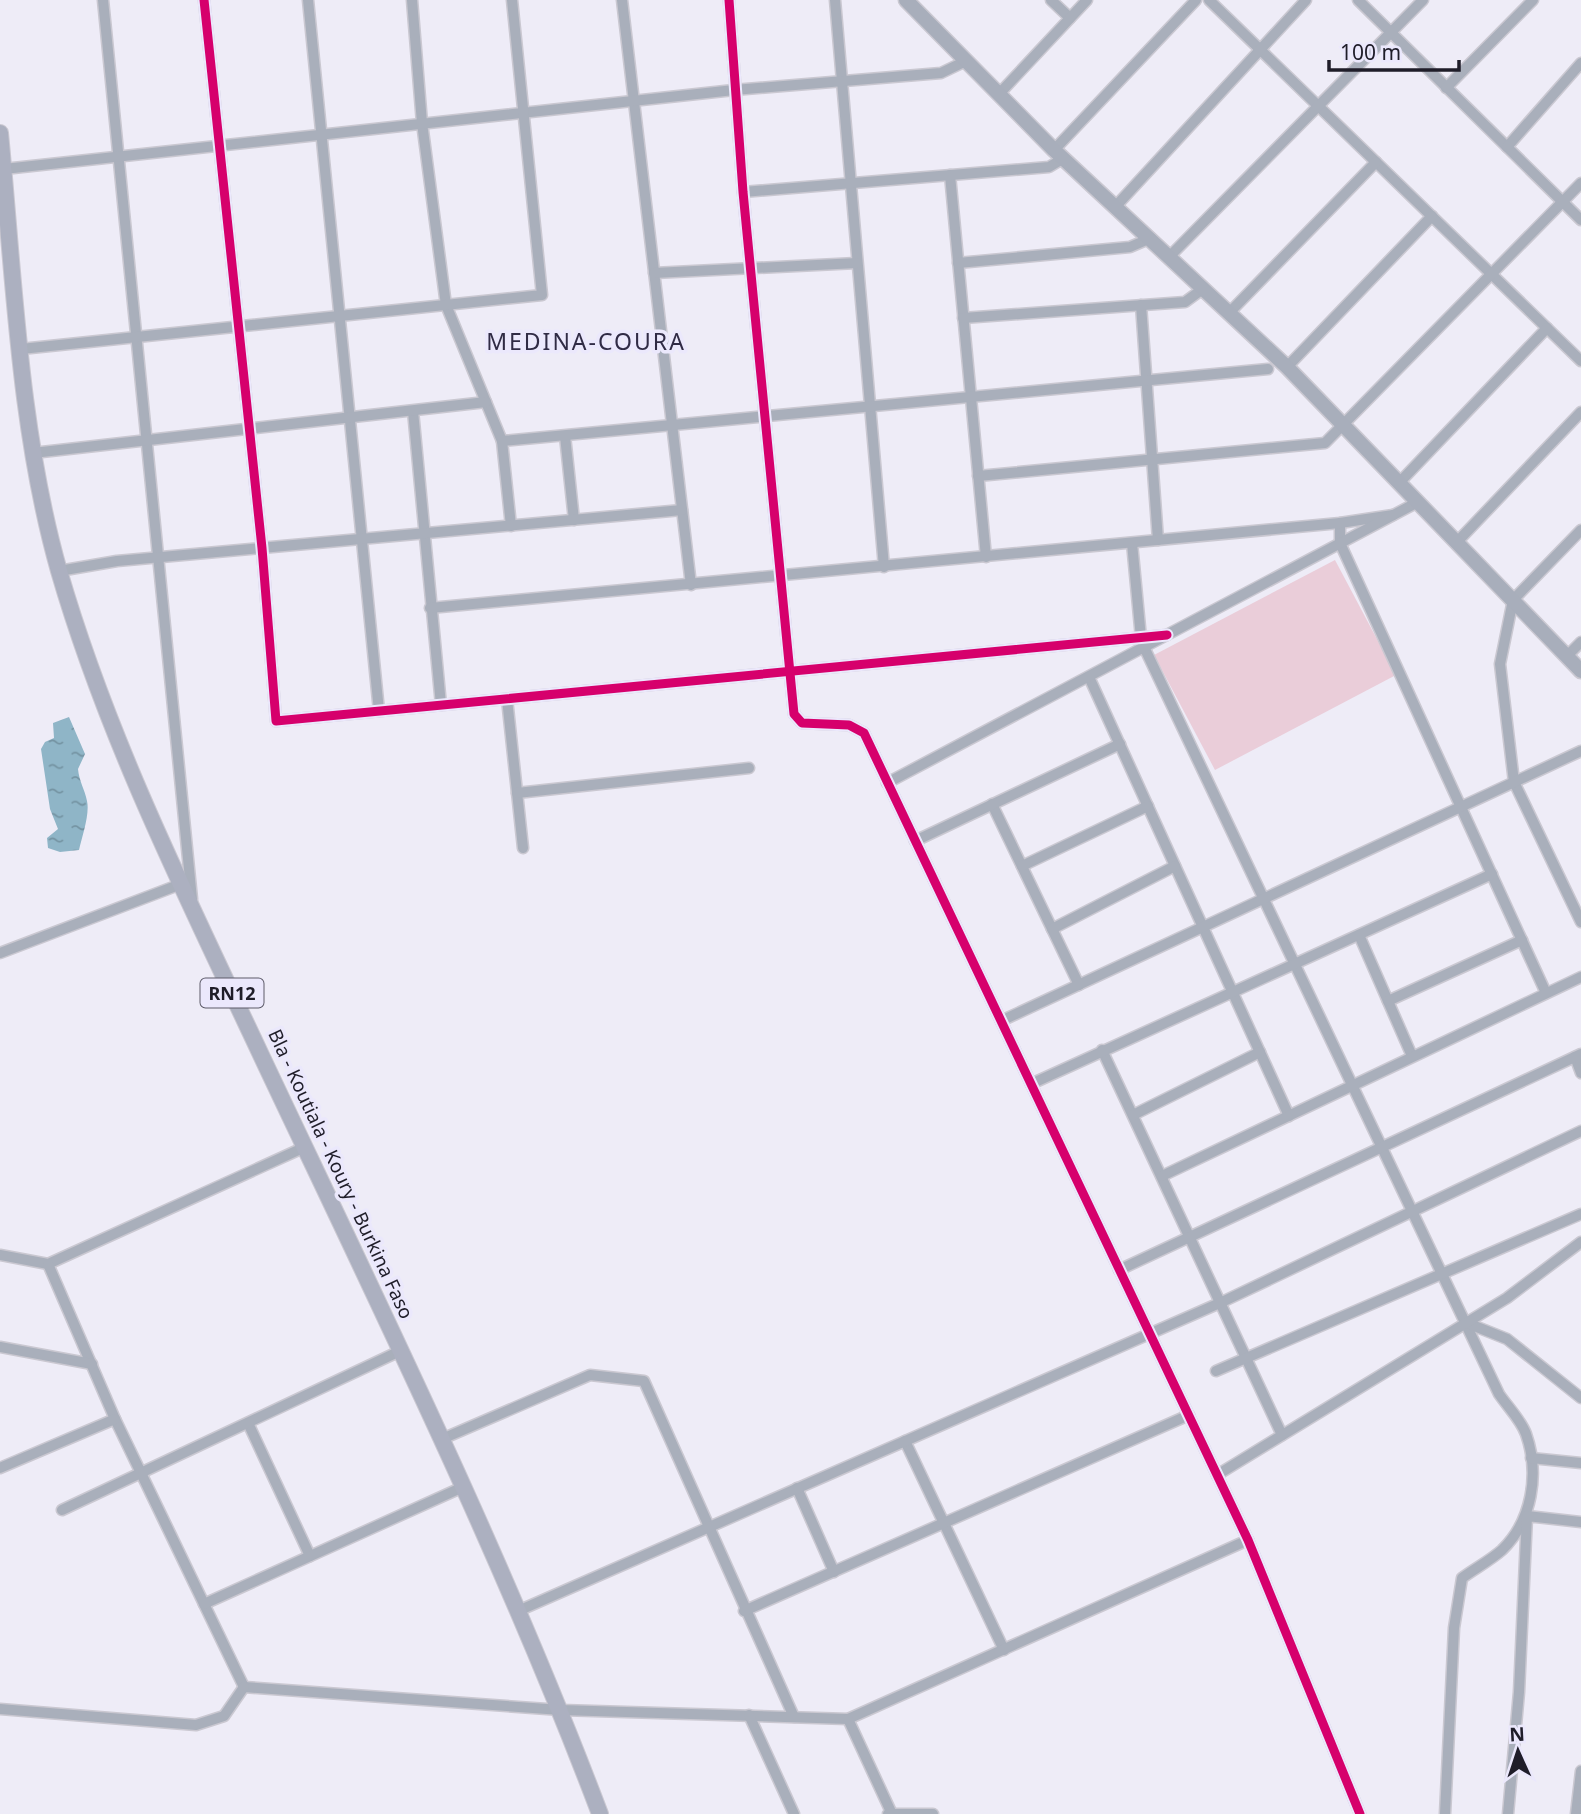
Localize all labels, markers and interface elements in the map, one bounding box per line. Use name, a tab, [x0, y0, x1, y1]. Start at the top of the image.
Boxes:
scale bar	[1329, 28, 1458, 72]
text: 100 m	[1340, 38, 1401, 66]
district label: MEDINA-COURA	[486, 325, 686, 357]
road number: RN12	[201, 978, 264, 1008]
street label: Bla - Koutiala - Koury - Burkina Faso	[262, 1025, 420, 1323]
north arrow	[1483, 1716, 1553, 1786]
text: N	[1509, 1721, 1526, 1747]

